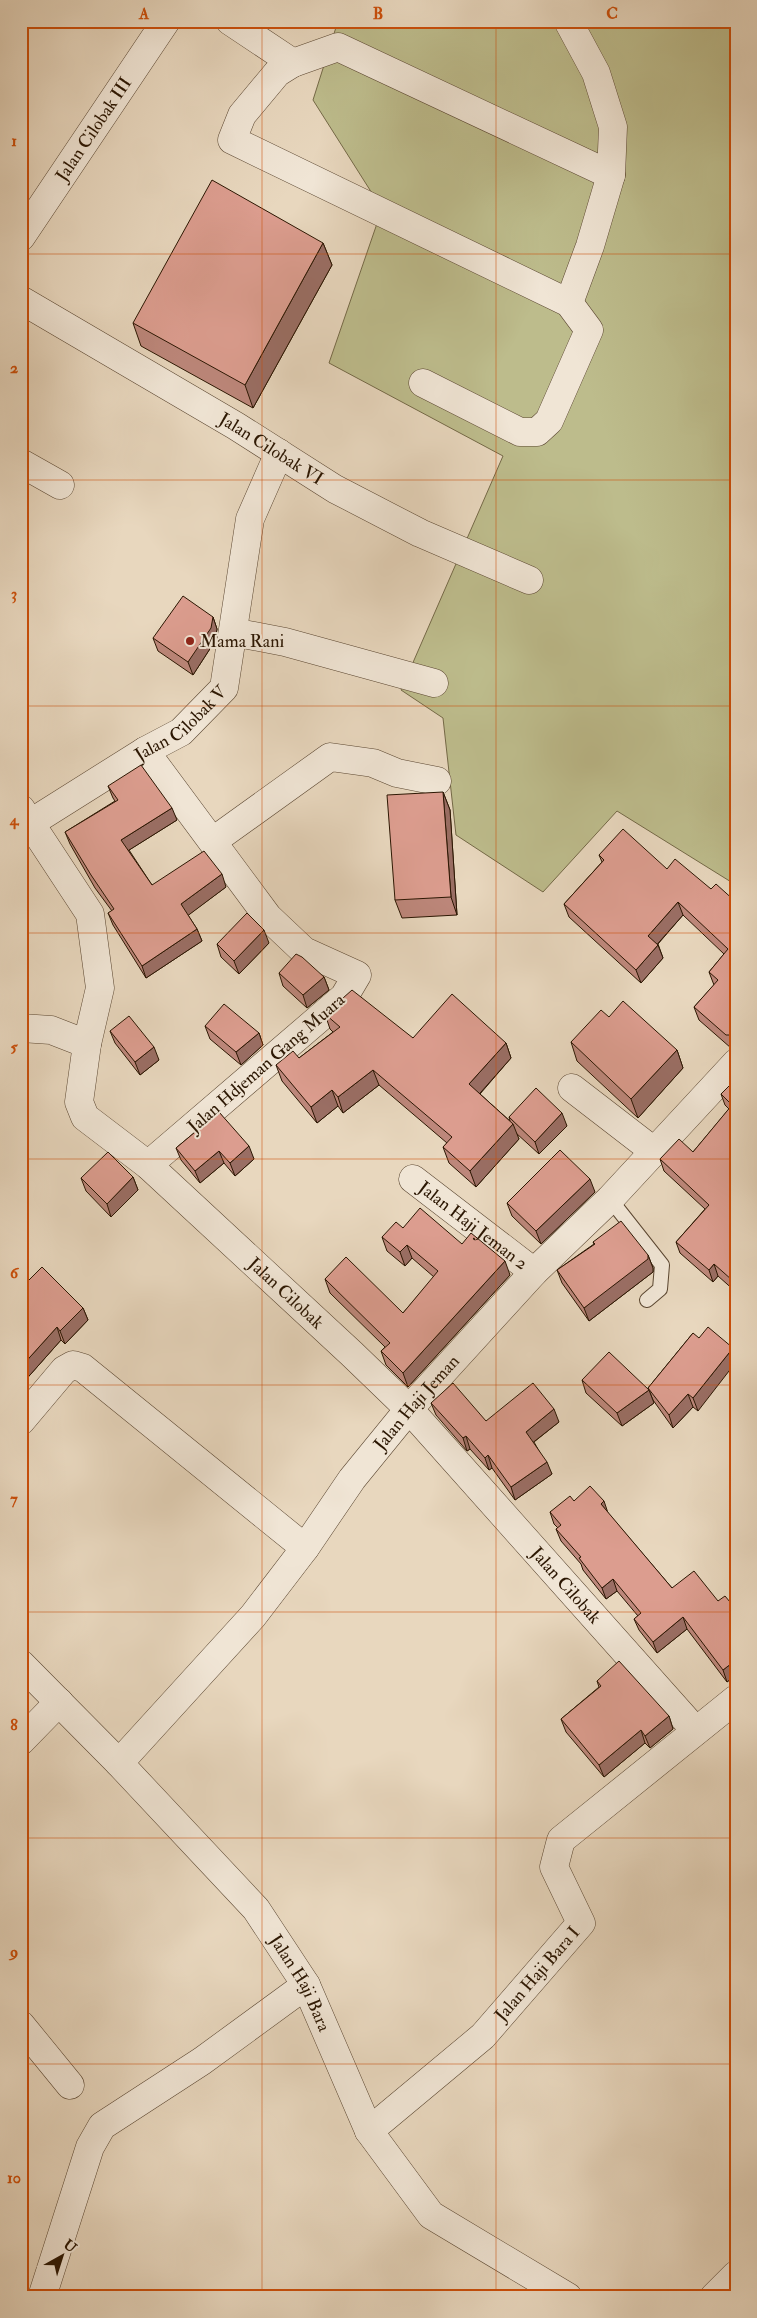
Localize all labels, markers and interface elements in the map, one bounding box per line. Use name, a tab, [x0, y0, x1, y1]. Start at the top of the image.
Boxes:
text: A	[138, 4, 150, 24]
text: B	[373, 4, 383, 24]
text: C	[606, 4, 618, 24]
street label: Jalan Cilobak III	[50, 73, 137, 187]
text: 1	[11, 131, 17, 151]
text: 2	[10, 358, 18, 378]
street label: Jalan Cilobak VI	[214, 407, 327, 491]
text: 3	[11, 584, 17, 604]
place label: Mama Rani	[200, 630, 284, 653]
marker: Mama Rani	[184, 635, 196, 647]
street label: Jalan Cilobak V	[129, 680, 233, 767]
text: 4	[9, 810, 20, 830]
street label: Jalan Hdjeman Gang Muara	[182, 988, 350, 1139]
text: 5	[10, 1037, 18, 1057]
street label: Jalan Haji Jeman 2	[413, 1176, 532, 1275]
street label: Jalan Cilobak	[242, 1252, 329, 1334]
text: 6	[10, 1263, 20, 1283]
street label: Jalan Haji Jeman	[368, 1350, 465, 1456]
text: 7	[10, 1489, 18, 1509]
street label: Jalan Cilobak	[525, 1542, 606, 1629]
text: 8	[10, 1715, 18, 1735]
street label: Jalan Haji Bara I	[489, 1922, 585, 2027]
street label: Jalan Haji Bara	[263, 1929, 336, 2036]
text: 9	[8, 1942, 18, 1962]
text: 10	[7, 2168, 21, 2188]
north arrow	[38, 2230, 88, 2280]
text: U	[60, 2236, 80, 2257]

